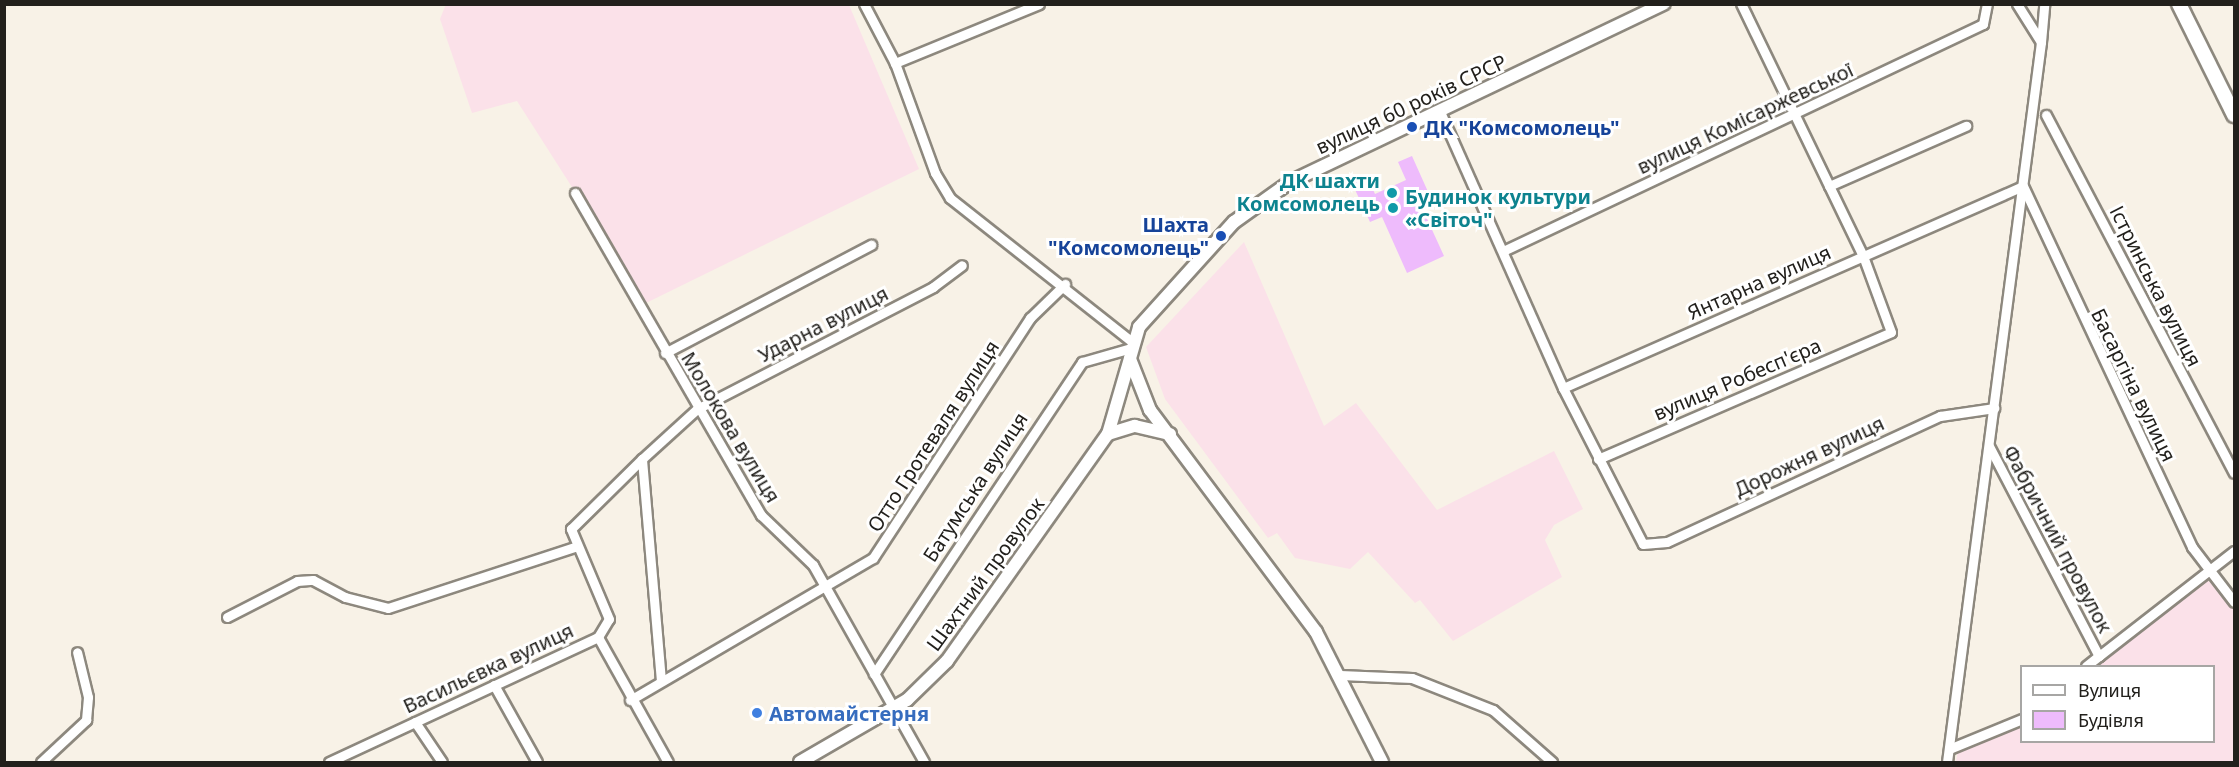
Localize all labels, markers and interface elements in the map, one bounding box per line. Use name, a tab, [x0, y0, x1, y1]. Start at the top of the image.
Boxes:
street label: вулиця 60 років СРСР	[1312, 49, 1510, 159]
street label: вулиця Комісаржевської	[1633, 57, 1857, 179]
place label: ДК "Комсомолець"	[1424, 115, 1620, 139]
marker: ДК "Комсомолець"	[1405, 120, 1419, 134]
place label: ДК шахти Комсомолець	[1237, 169, 1380, 216]
place label: Будинок культури «Світоч"	[1405, 184, 1591, 231]
marker: ДК шахти Комсомолець	[1385, 186, 1399, 200]
marker: Будинок культури «Світоч"	[1386, 201, 1400, 215]
street label: Істринська вулиця	[2105, 202, 2207, 370]
place label: Шахта "Комсомолець"	[1048, 213, 1209, 260]
marker: Шахта "Комсомолець"	[1214, 229, 1228, 243]
street label: Янтарна вулиця	[1684, 240, 1834, 324]
street label: Ударна вулиця	[754, 281, 892, 367]
street label: Басаргіна вулиця	[2087, 305, 2181, 465]
street label: вулиця Робесп'єра	[1650, 333, 1824, 425]
street label: Отто Гротеваля вулиця	[862, 336, 1004, 536]
street label: Молокова вулиця	[677, 347, 785, 507]
street label: Батумська вулиця	[918, 408, 1032, 566]
street label: Дорожня вулиця	[1730, 411, 1888, 501]
street label: Фабричний провулок	[1998, 441, 2118, 637]
street label: Шахтний провулок	[921, 493, 1049, 655]
street label: Васильєвка вулиця	[399, 618, 577, 718]
legend	[2020, 665, 2215, 743]
text: Вулиця	[2078, 678, 2141, 702]
place label: Автомайстерня	[769, 701, 929, 725]
marker: Автомайстерня	[750, 706, 764, 720]
text: Будівля	[2078, 708, 2144, 732]

